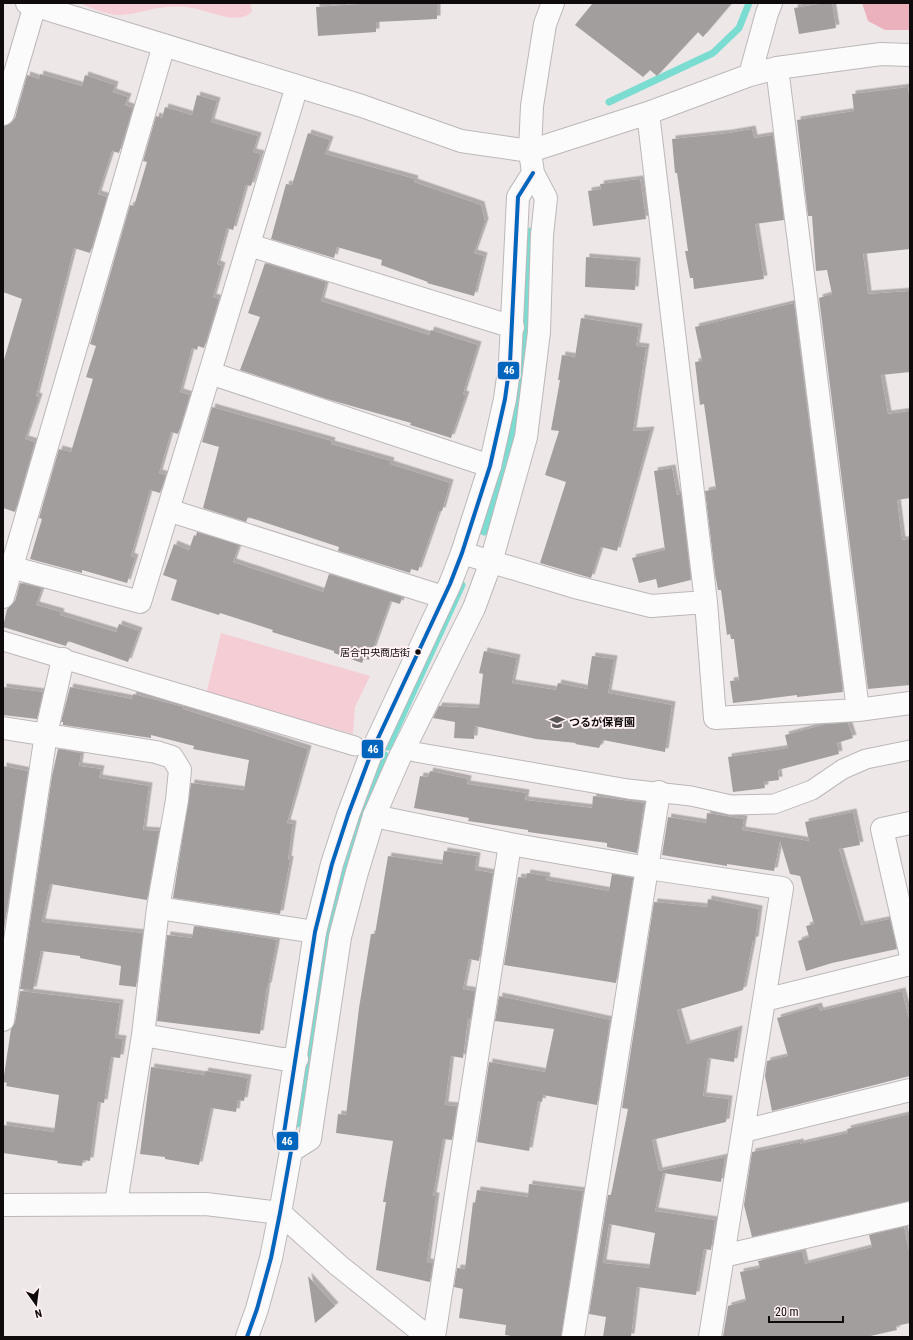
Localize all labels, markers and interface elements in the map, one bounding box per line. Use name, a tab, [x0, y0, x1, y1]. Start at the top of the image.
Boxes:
line badge: 46	[497, 361, 520, 380]
text: 46	[503, 364, 515, 377]
place label: 居合中央商店街	[340, 647, 410, 658]
marker: 居合中央商店街	[413, 647, 423, 657]
school or university icon: つるが保育園	[548, 713, 566, 731]
place label: つるが保育園	[569, 716, 635, 729]
line badge: 46	[361, 739, 384, 759]
text: 46	[367, 743, 379, 756]
line badge: 46	[276, 1131, 299, 1151]
text: 46	[281, 1135, 293, 1148]
north arrow	[16, 1284, 56, 1324]
scale bar	[769, 1298, 843, 1324]
text: 20 m	[775, 1305, 799, 1319]
text: N	[33, 1306, 43, 1320]

